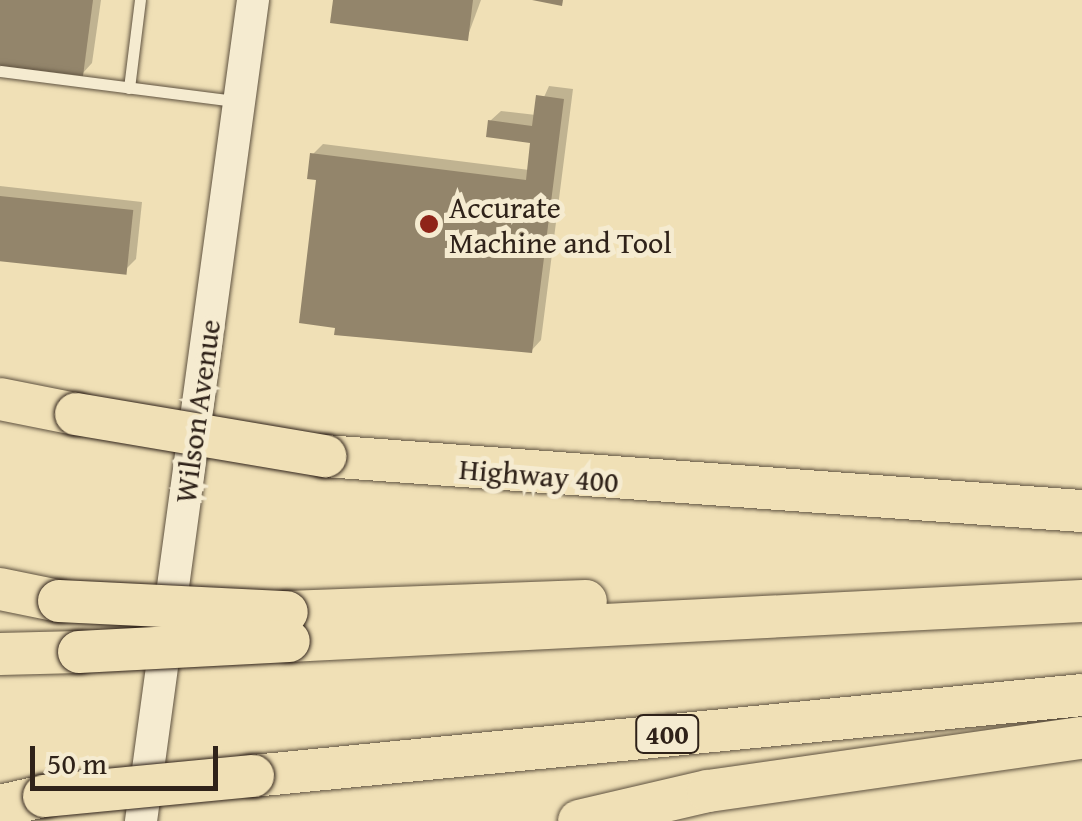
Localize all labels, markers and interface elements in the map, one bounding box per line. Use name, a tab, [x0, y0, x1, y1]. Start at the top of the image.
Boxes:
place label: Accurate Machine and Tool	[449, 189, 672, 260]
marker: Accurate Machine and Tool	[418, 213, 440, 235]
street label: Wilson Avenue	[166, 317, 228, 505]
street label: Highway 400	[458, 450, 620, 500]
road number: 400	[634, 711, 700, 757]
scale bar	[35, 726, 222, 788]
text: 50 m	[47, 741, 107, 785]

